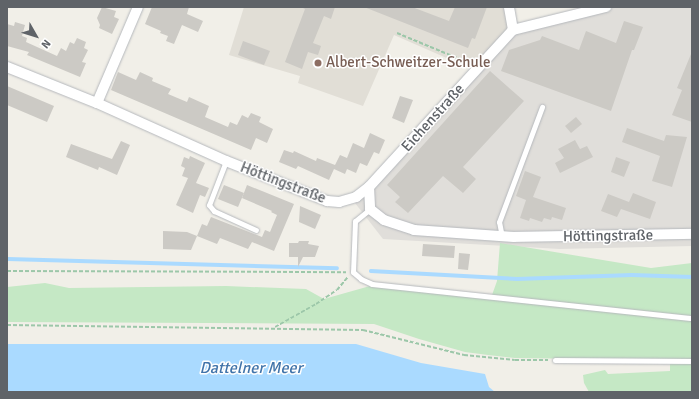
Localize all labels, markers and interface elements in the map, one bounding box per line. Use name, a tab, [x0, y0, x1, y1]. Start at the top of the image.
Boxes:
north arrow	[16, 16, 56, 56]
text: N	[38, 37, 53, 51]
place label: Albert-Schweitzer-Schule	[326, 54, 490, 72]
marker: Albert-Schweitzer-Schule	[313, 58, 323, 68]
street label: Eichenstraße	[398, 80, 468, 156]
street label: Höttingstraße	[238, 158, 328, 208]
street label: Höttingstraße	[563, 226, 653, 246]
water label: Dattelner Meer	[200, 358, 302, 378]

